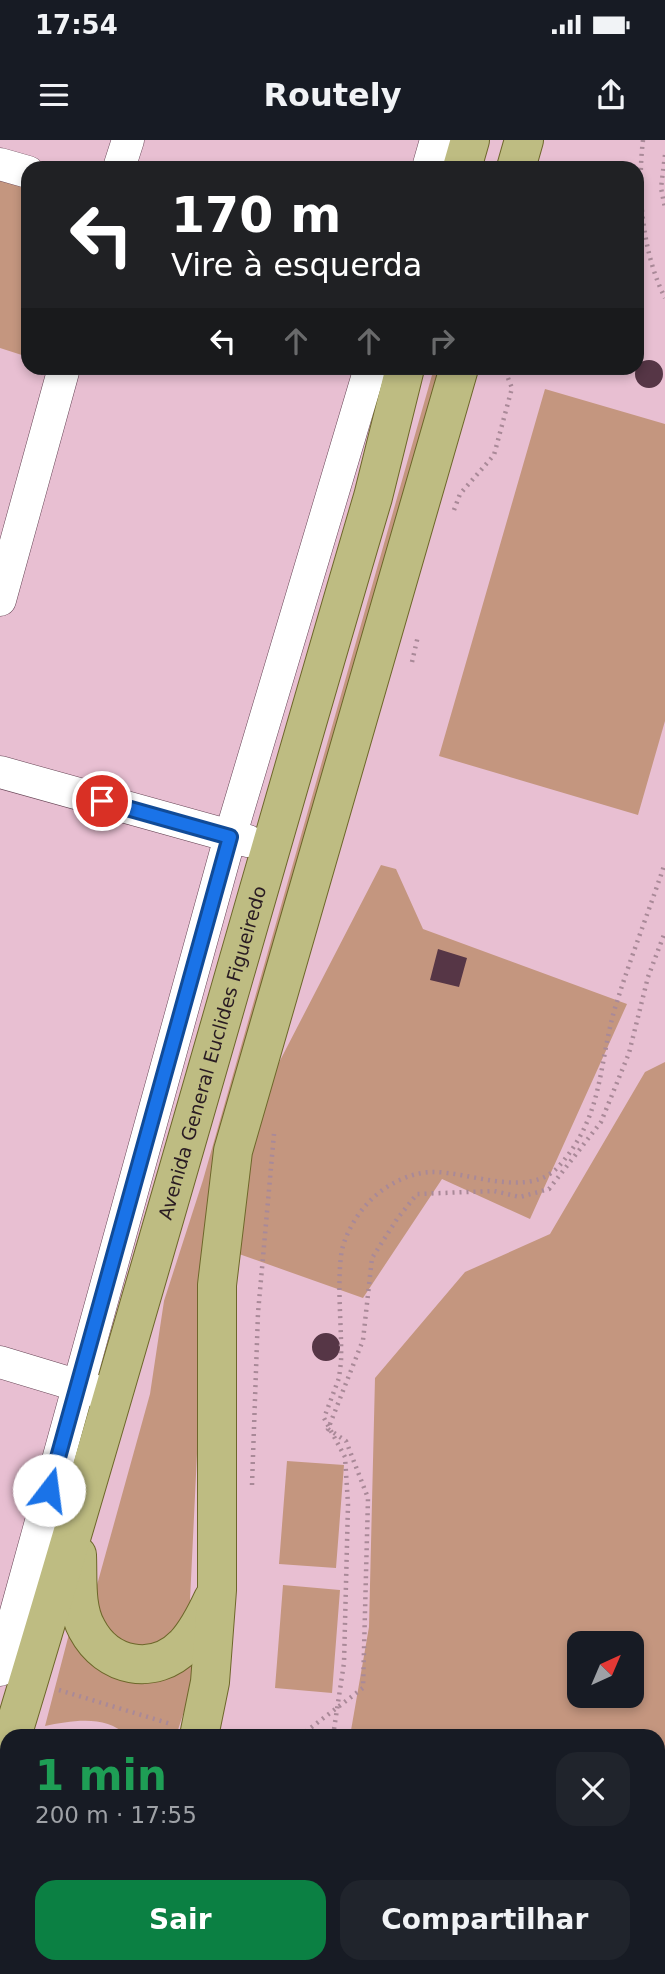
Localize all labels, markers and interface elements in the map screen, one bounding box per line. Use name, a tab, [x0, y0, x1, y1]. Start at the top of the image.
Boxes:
text: 17:54	[35, 10, 118, 40]
icon: menu	[35, 76, 73, 114]
text: Routely	[263, 76, 402, 114]
icon: share	[592, 76, 630, 114]
text: 170 m	[171, 187, 341, 244]
icon: left	[56, 189, 147, 280]
text: Vire à esquerda	[171, 246, 422, 284]
icon: left	[204, 322, 242, 360]
icon: ahead	[277, 322, 315, 360]
icon: ahead	[350, 322, 388, 360]
icon: right	[423, 322, 461, 360]
pin	[72, 771, 132, 831]
icon: arrive	[83, 782, 121, 820]
street label: Avenida General Euclides Figueiredo	[154, 883, 270, 1222]
position arrow	[12, 1453, 86, 1527]
north arrow	[567, 1631, 644, 1708]
map controls	[567, 1631, 644, 1708]
text: 1 min	[35, 1751, 167, 1800]
button: close	[556, 1752, 630, 1826]
text: 200 m · 17:55	[35, 1802, 197, 1828]
button: Sair	[35, 1880, 326, 1960]
button: Compartilhar	[340, 1880, 630, 1960]

